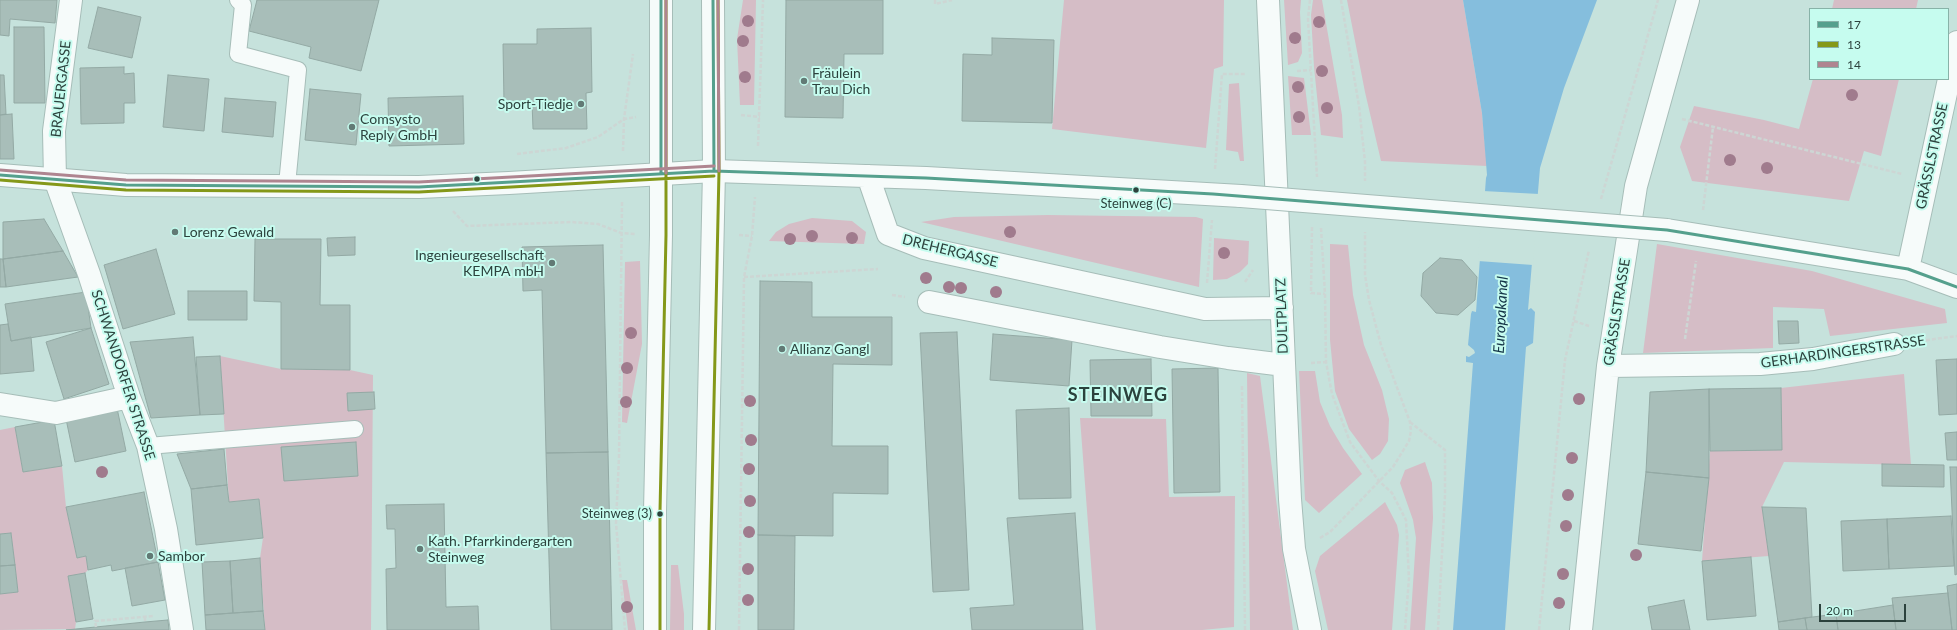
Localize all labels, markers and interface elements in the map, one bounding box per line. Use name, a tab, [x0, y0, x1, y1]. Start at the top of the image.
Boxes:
legend	[1809, 8, 1949, 80]
text: 17	[1847, 17, 1861, 32]
text: 13	[1847, 37, 1861, 52]
street label: BRAUERGASSE	[48, 40, 74, 138]
text: 14	[1847, 57, 1861, 72]
place label: Fräulein Trau Dich	[812, 65, 870, 98]
marker: Fräulein Trau Dich	[799, 76, 809, 86]
place label: Sport-Tiedje	[498, 96, 573, 112]
marker: Sport-Tiedje	[576, 99, 586, 109]
street label: GRÄSSLSTRASSE	[1913, 101, 1951, 211]
place label: Comsysto Reply GmbH	[360, 111, 438, 144]
marker: Comsysto Reply GmbH	[347, 122, 357, 132]
unlabelled marker	[472, 174, 482, 184]
marker: Steinweg (C)	[1131, 185, 1141, 195]
place label: Steinweg (C)	[1100, 196, 1172, 212]
place label: Lorenz Gewald	[183, 224, 274, 240]
marker: Lorenz Gewald	[170, 227, 180, 237]
street label: DREHERGASSE	[900, 231, 1000, 271]
place label: Ingenieurgesellschaft KEMPA mbH	[415, 247, 544, 280]
street label: GRÄSSLSTRASSE	[1600, 257, 1634, 367]
marker: Ingenieurgesellschaft KEMPA mbH	[547, 258, 557, 268]
water label: Europakanal	[1490, 276, 1512, 354]
street label: DULTPLATZ	[1272, 278, 1292, 354]
street label: SCHWANDORFER STRASSE	[87, 288, 159, 462]
street label: GERHARDINGERSTRASSE	[1760, 332, 1926, 372]
place label: Allianz Gangl	[790, 341, 870, 357]
marker: Allianz Gangl	[777, 344, 787, 354]
district label: STEINWEG	[1068, 384, 1168, 406]
place label: Steinweg (3)	[582, 506, 652, 522]
marker: Steinweg (3)	[655, 509, 665, 519]
place label: Kath. Pfarrkindergarten Steinweg	[428, 533, 572, 566]
marker: Kath. Pfarrkindergarten Steinweg	[415, 544, 425, 554]
place label: Sambor	[158, 548, 205, 564]
marker: Sambor	[145, 551, 155, 561]
scale bar	[1821, 596, 1908, 622]
text: 20 m	[1826, 603, 1853, 618]

